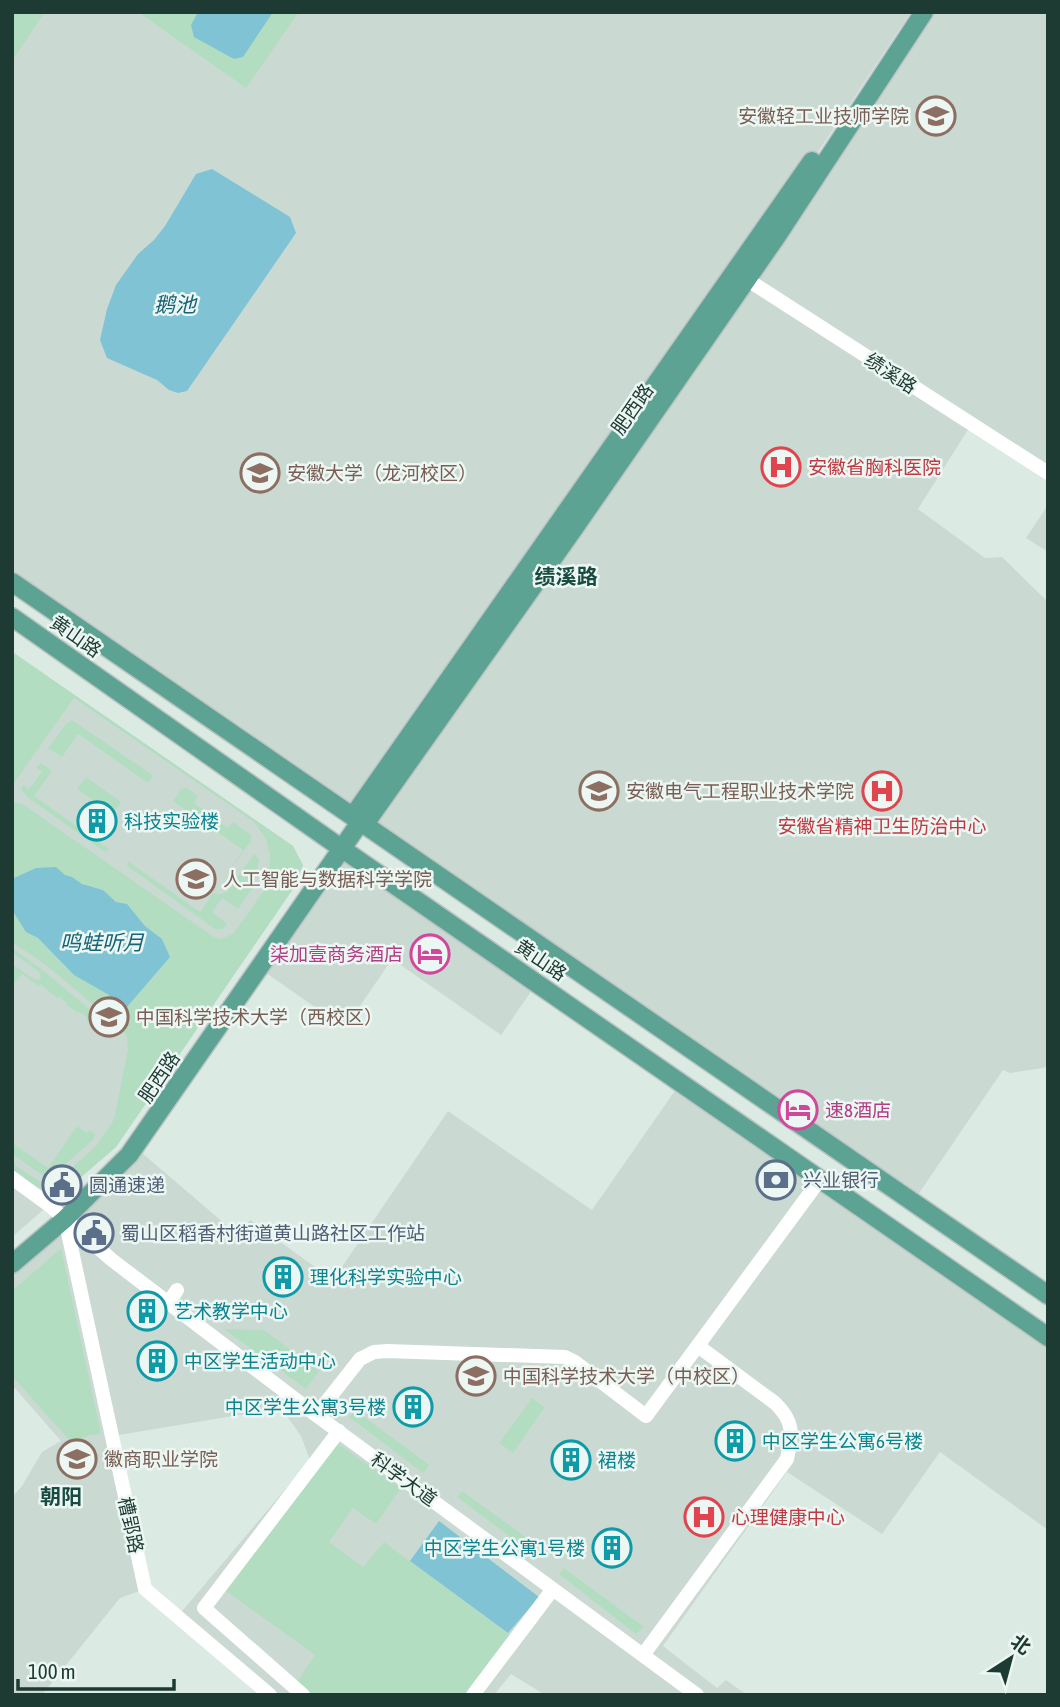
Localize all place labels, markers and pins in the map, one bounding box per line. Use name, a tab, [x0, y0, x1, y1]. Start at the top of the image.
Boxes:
school or university icon: 安徽轻工业技师学院	[915, 95, 957, 137]
place label: 安徽轻工业技师学院	[738, 105, 909, 127]
hospital icon: 安徽省胸科医院	[760, 446, 802, 488]
school or university icon: 安徽大学（龙河校区）	[239, 452, 281, 494]
place label: 安徽省胸科医院	[808, 456, 941, 478]
place label: 安徽大学（龙河校区）	[287, 462, 477, 484]
school or university icon: 安徽电气工程职业技术学院	[578, 770, 620, 812]
hospital icon: 安徽省精神卫生防治中心	[861, 770, 903, 812]
place label: 安徽电气工程职业技术学院	[626, 780, 854, 802]
building icon: 科技实验楼	[76, 800, 118, 842]
place label: 科技实验楼	[124, 810, 219, 832]
place label: 安徽省精神卫生防治中心	[777, 815, 987, 837]
school or university icon: 人工智能与数据科学学院	[175, 858, 217, 900]
place label: 人工智能与数据科学学院	[223, 868, 432, 890]
hotel icon: 柒加壹商务酒店	[409, 933, 451, 975]
place label: 柒加壹商务酒店	[270, 943, 403, 965]
school or university icon: 中国科学技术大学（西校区）	[88, 996, 130, 1038]
place label: 中国科学技术大学（西校区）	[136, 1006, 383, 1028]
hotel icon: 速8酒店	[777, 1089, 819, 1131]
place label: 速8酒店	[825, 1099, 891, 1121]
bank icon: 兴业银行	[755, 1159, 797, 1201]
public building icon: 圆通速递	[41, 1164, 83, 1206]
place label: 兴业银行	[803, 1169, 879, 1191]
place label: 圆通速递	[89, 1174, 165, 1196]
public building icon: 蜀山区稻香村街道黄山路社区工作站	[73, 1212, 115, 1254]
place label: 蜀山区稻香村街道黄山路社区工作站	[121, 1222, 425, 1244]
building icon: 理化科学实验中心	[262, 1256, 304, 1298]
place label: 理化科学实验中心	[310, 1266, 462, 1288]
building icon: 艺术教学中心	[126, 1290, 168, 1332]
place label: 艺术教学中心	[174, 1300, 288, 1322]
building icon: 中区学生活动中心	[136, 1340, 178, 1382]
place label: 中区学生活动中心	[184, 1350, 336, 1372]
school or university icon: 中国科学技术大学（中校区）	[455, 1355, 497, 1397]
place label: 中国科学技术大学（中校区）	[503, 1365, 750, 1387]
building icon: 中区学生公寓3号楼	[392, 1386, 434, 1428]
place label: 中区学生公寓3号楼	[225, 1396, 386, 1418]
building icon: 中区学生公寓6号楼	[714, 1420, 756, 1462]
place label: 中区学生公寓6号楼	[762, 1430, 923, 1452]
school or university icon: 徽商职业学院	[56, 1438, 98, 1480]
building icon: 裙楼	[550, 1439, 592, 1481]
place label: 徽商职业学院	[104, 1448, 218, 1470]
place label: 裙楼	[598, 1449, 636, 1471]
hospital icon: 心理健康中心	[683, 1496, 725, 1538]
place label: 心理健康中心	[731, 1506, 845, 1528]
building icon: 中区学生公寓1号楼	[591, 1527, 633, 1569]
place label: 中区学生公寓1号楼	[424, 1537, 585, 1559]

